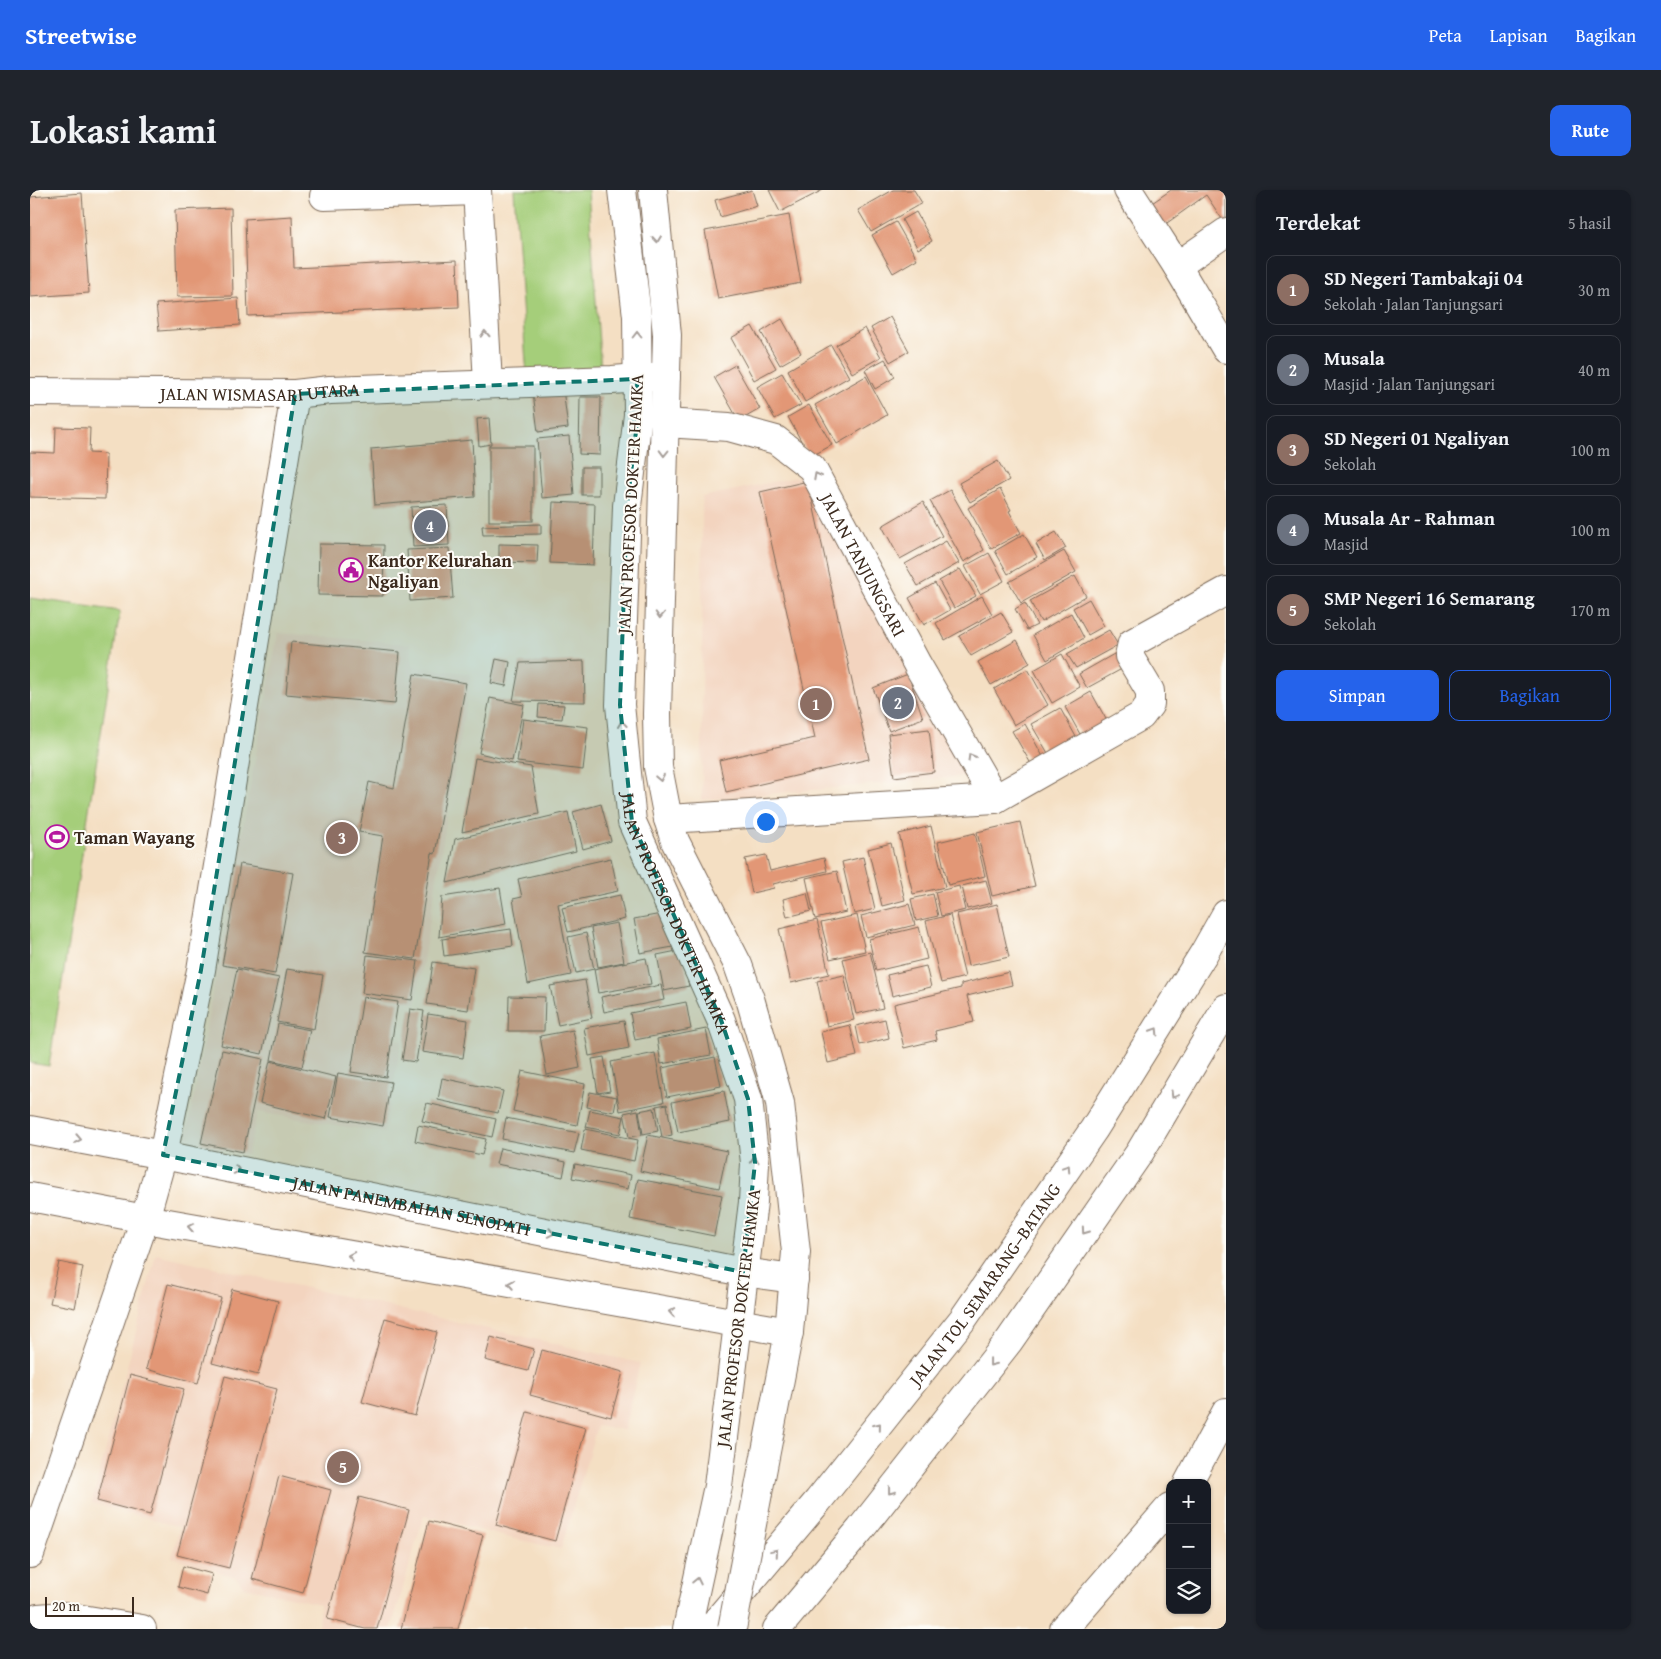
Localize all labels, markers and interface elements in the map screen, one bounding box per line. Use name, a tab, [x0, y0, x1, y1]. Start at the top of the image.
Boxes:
text: Streetwise	[25, 18, 137, 53]
text: Peta	[1429, 22, 1462, 49]
text: Lapisan	[1490, 22, 1548, 49]
text: Bagikan	[1576, 22, 1636, 49]
text: Lokasi kami	[30, 105, 217, 156]
button: Rute	[1550, 105, 1631, 156]
text: Terdekat	[1276, 207, 1360, 238]
text: 5 hasil	[1568, 211, 1611, 235]
one-way arrow	[651, 235, 662, 243]
text: SD Negeri Tambakaji 04	[1324, 264, 1523, 292]
text: 1	[1289, 278, 1297, 302]
text: 30 m	[1578, 278, 1610, 302]
text: Sekolah · Jalan Tanjungsari	[1324, 292, 1503, 316]
one-way arrow	[480, 330, 491, 338]
one-way arrow	[632, 331, 642, 338]
text: Musala	[1324, 344, 1385, 372]
text: 2	[1289, 358, 1297, 382]
text: 40 m	[1578, 358, 1610, 382]
text: Masjid · Jalan Tanjungsari	[1324, 372, 1495, 396]
street label: JALAN PROFESOR DOKTER HAMKA	[610, 373, 650, 637]
street label: JALAN WISMASARI UTARA	[158, 375, 360, 408]
text: SD Negeri 01 Ngaliyan	[1324, 424, 1509, 452]
text: 3	[1289, 438, 1297, 462]
text: 100 m	[1570, 438, 1610, 462]
one-way arrow	[659, 450, 669, 457]
text: Sekolah	[1324, 452, 1376, 476]
one-way arrow	[813, 473, 823, 482]
street label: JALAN TANJUNGSARI	[813, 486, 913, 641]
text: Musala Ar - Rahman	[1324, 504, 1495, 532]
pin: 4	[414, 507, 446, 545]
text: 4	[1289, 518, 1297, 542]
text: 100 m	[1570, 518, 1610, 542]
text: Masjid	[1324, 532, 1368, 556]
place label: Kantor Kelurahan Ngaliyan	[368, 547, 512, 595]
public building icon: Kantor Kelurahan Ngaliyan	[338, 557, 364, 583]
text: SMP Negeri 16 Semarang	[1324, 584, 1534, 612]
text: 5	[1289, 598, 1297, 622]
text: 170 m	[1570, 598, 1610, 622]
one-way arrow	[655, 612, 665, 620]
text: Sekolah	[1324, 612, 1376, 636]
button: Simpan	[1276, 670, 1439, 721]
button: Bagikan	[1449, 670, 1611, 721]
pin: 2	[882, 684, 914, 722]
pin: 1	[800, 685, 832, 723]
one-way arrow	[617, 720, 628, 728]
one-way arrow	[967, 753, 977, 762]
one-way arrow	[654, 773, 664, 782]
street label: JALAN PROFESOR DOKTER HAMKA	[615, 789, 738, 1037]
your location	[753, 809, 779, 835]
pin: 3	[326, 819, 358, 857]
sports icon: Taman Wayang	[44, 824, 70, 850]
place label: Taman Wayang	[74, 824, 195, 851]
one-way arrow	[1148, 1027, 1158, 1036]
one-way arrow	[1171, 1089, 1181, 1098]
one-way arrow	[74, 1133, 82, 1143]
one-way arrow	[748, 1155, 759, 1163]
one-way arrow	[233, 1164, 242, 1174]
one-way arrow	[1061, 1164, 1070, 1174]
street label: JALAN PANEMBAHAN SENOPATI	[288, 1168, 533, 1242]
street label: JALAN TOL SEMARANG–BATANG	[901, 1177, 1067, 1393]
street label: JALAN PROFESOR DOKTER HAMKA	[709, 1187, 767, 1451]
one-way arrow	[187, 1223, 196, 1233]
one-way arrow	[1082, 1225, 1091, 1234]
one-way arrow	[547, 1227, 556, 1238]
one-way arrow	[347, 1251, 356, 1261]
one-way arrow	[706, 1259, 715, 1270]
one-way arrow	[507, 1279, 516, 1289]
one-way arrow	[667, 1307, 676, 1317]
one-way arrow	[989, 1357, 997, 1366]
one-way arrow	[873, 1423, 881, 1432]
pin: 5	[327, 1448, 359, 1486]
map controls	[1166, 1479, 1211, 1614]
button: +	[1166, 1479, 1211, 1524]
one-way arrow	[888, 1485, 897, 1495]
button: −	[1166, 1524, 1211, 1569]
one-way arrow	[770, 1548, 779, 1557]
button: layers	[1166, 1569, 1211, 1614]
one-way arrow	[691, 1577, 702, 1586]
scale bar	[45, 1594, 134, 1617]
text: 20 m	[52, 1596, 80, 1616]

